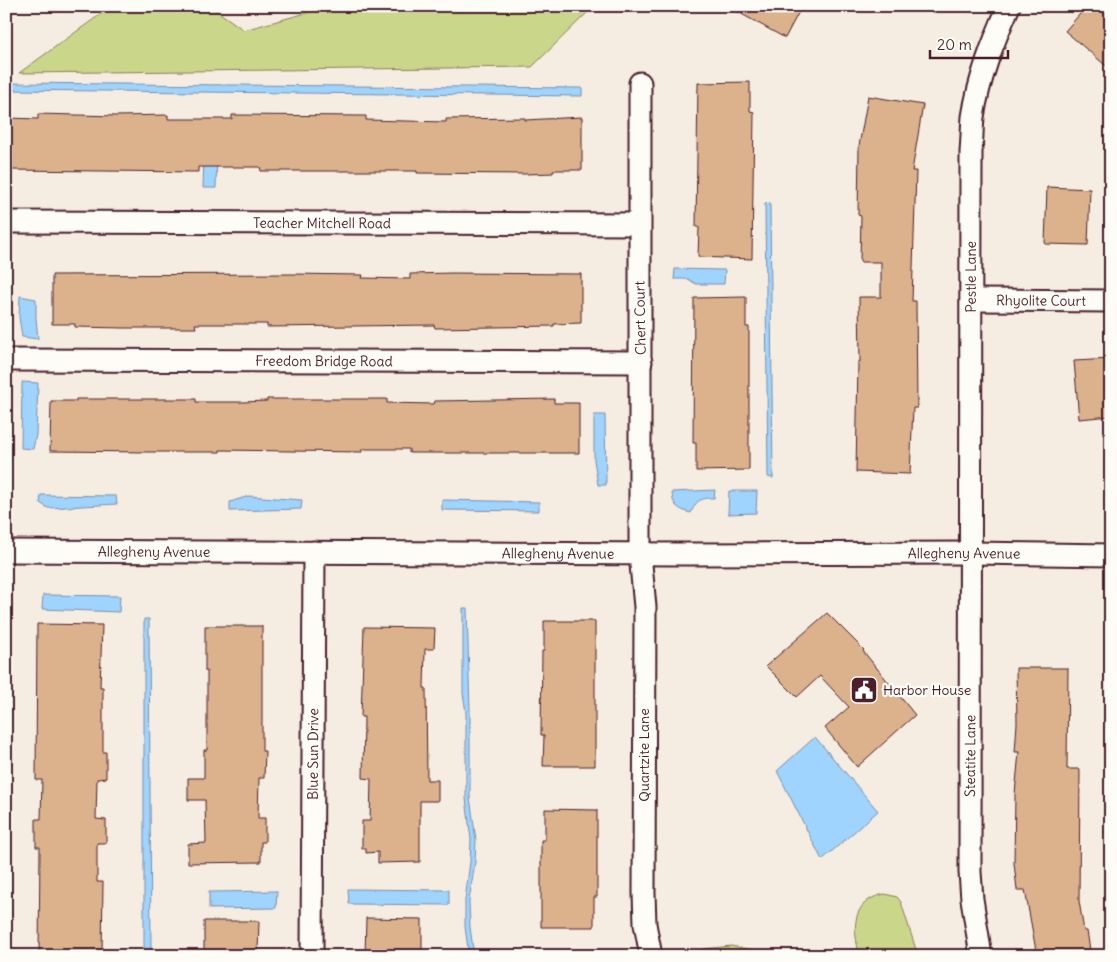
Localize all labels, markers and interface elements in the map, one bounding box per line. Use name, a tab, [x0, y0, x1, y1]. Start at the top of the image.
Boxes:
scale bar	[930, 28, 1007, 60]
text: 20 m	[937, 35, 972, 54]
street label: Teacher Mitchell Road	[253, 214, 391, 232]
street label: Pestle Lane	[962, 241, 980, 313]
street label: Chert Court	[630, 281, 650, 355]
street label: Rhyolite Court	[996, 291, 1086, 310]
street label: Freedom Bridge Road	[255, 352, 393, 370]
street label: Allegheny Avenue	[98, 542, 210, 561]
street label: Allegheny Avenue	[502, 544, 614, 563]
street label: Allegheny Avenue	[908, 544, 1020, 563]
public building icon: Harbor House	[849, 675, 879, 705]
place label: Harbor House	[883, 681, 971, 699]
street label: Blue Sun Drive	[304, 708, 322, 800]
street label: Quartzite Lane	[635, 708, 653, 802]
street label: Steatite Lane	[961, 715, 979, 797]

